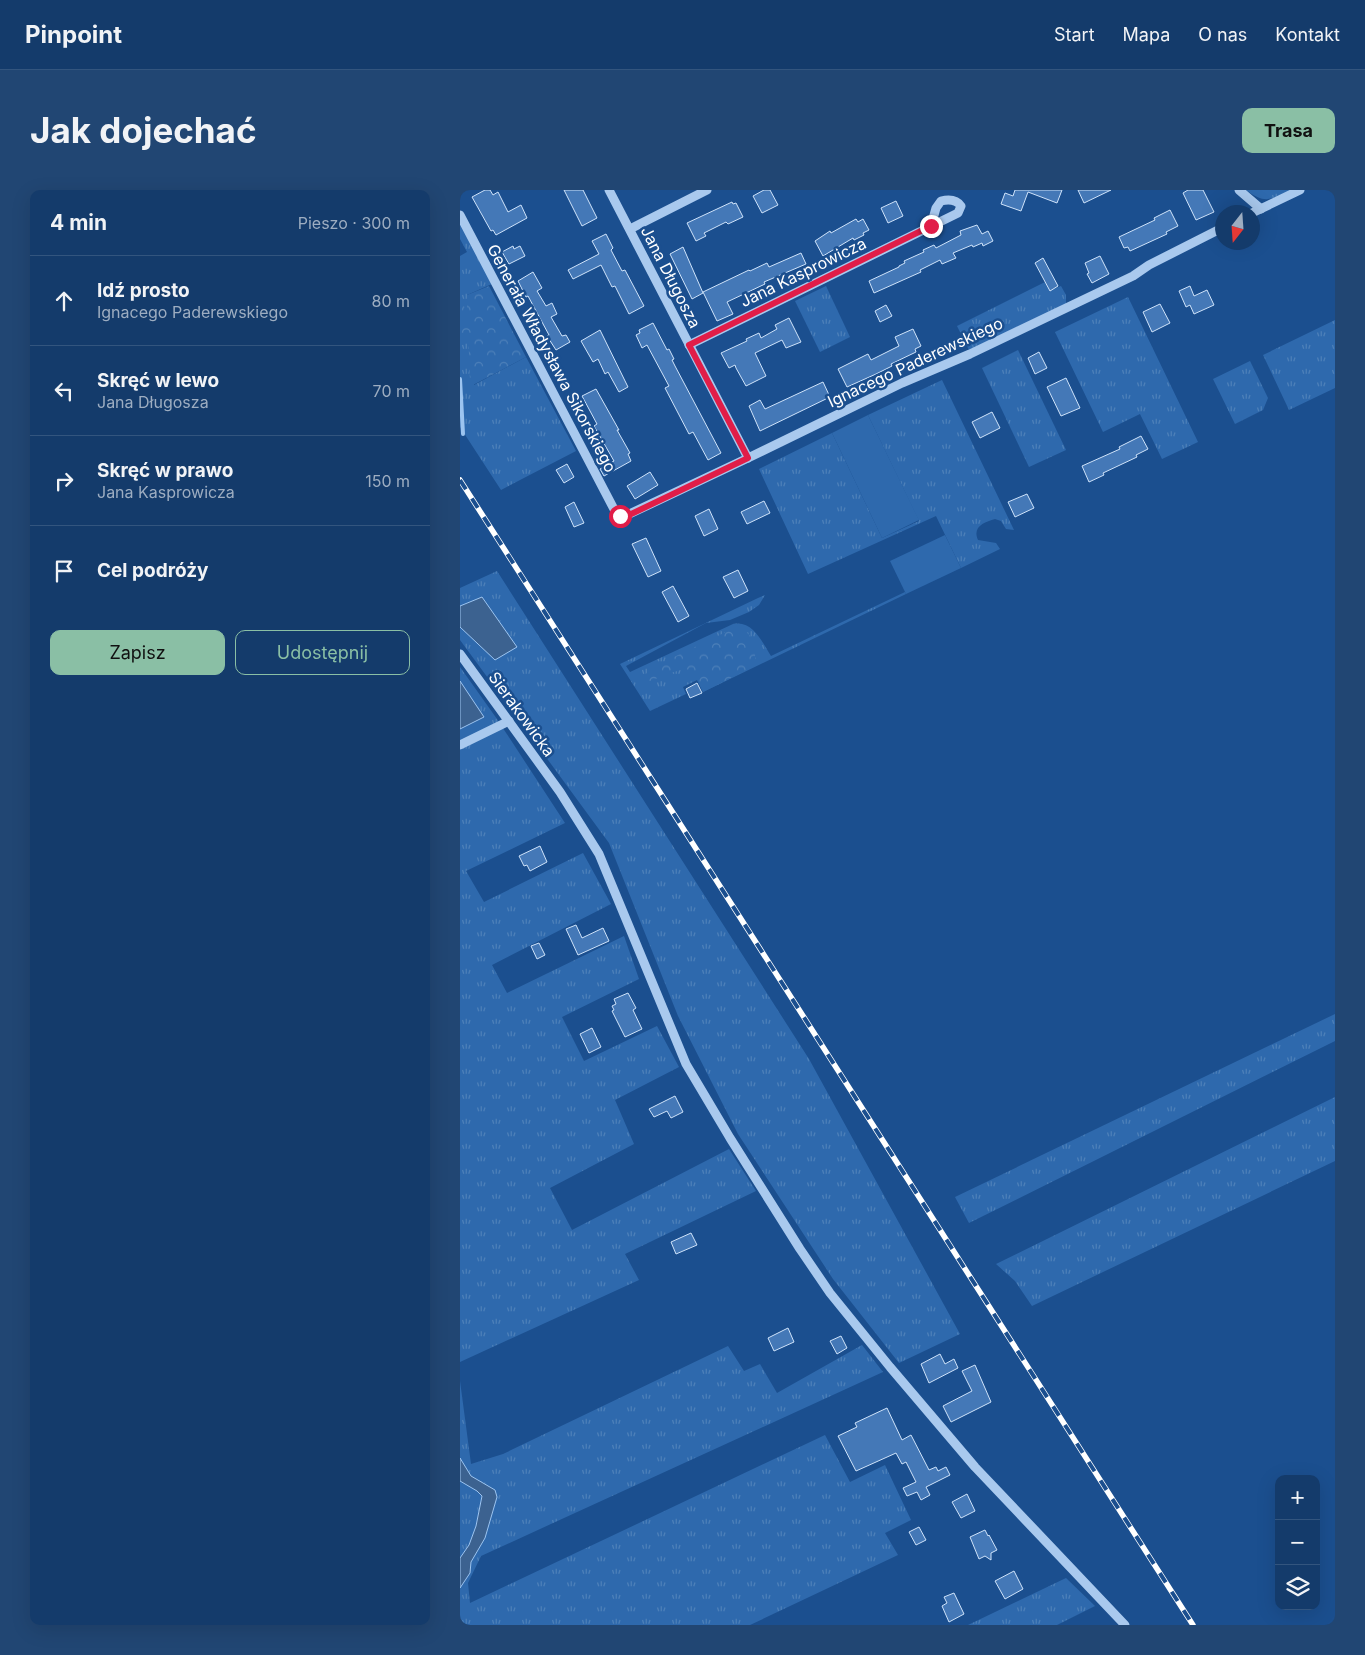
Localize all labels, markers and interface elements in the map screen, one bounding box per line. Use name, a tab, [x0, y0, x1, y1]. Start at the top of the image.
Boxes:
text: Pinpoint	[25, 20, 122, 49]
text: Start	[1054, 24, 1095, 45]
text: Mapa	[1123, 24, 1170, 45]
text: O nas	[1198, 24, 1247, 45]
text: Kontakt	[1275, 24, 1340, 45]
button: Trasa	[1242, 108, 1335, 153]
text: Jak dojechać	[30, 109, 257, 151]
north arrow	[1215, 205, 1260, 250]
text: 4 min	[50, 210, 107, 235]
text: Pieszo · 300 m	[298, 213, 410, 233]
route end	[920, 215, 943, 238]
street label: Jana Długosza	[637, 223, 705, 331]
street label: Jana Kasprowicza	[737, 233, 869, 311]
street label: Generała Władysława Sikorskiego	[483, 240, 621, 476]
text: Idź prosto	[97, 279, 190, 302]
icon: ahead	[50, 287, 78, 315]
text: 80 m	[371, 291, 410, 311]
text: Ignacego Paderewskiego	[97, 302, 288, 322]
street label: Ignacego Paderewskiego	[824, 313, 1006, 411]
text: Skręć w lewo	[97, 369, 219, 392]
icon: left	[50, 377, 78, 405]
text: 70 m	[373, 381, 410, 401]
text: Jana Długosza	[97, 392, 209, 412]
text: Skręć w prawo	[97, 459, 233, 482]
icon: right	[50, 467, 78, 495]
text: 150 m	[365, 471, 410, 491]
text: Jana Kasprowicza	[97, 482, 235, 502]
route start	[609, 505, 632, 528]
icon: arrive	[50, 557, 78, 585]
text: Cel podróży	[97, 559, 209, 582]
button: Zapisz	[50, 630, 225, 675]
button: Udostępnij	[235, 630, 410, 675]
street label: Sierakowicka	[484, 668, 560, 760]
map controls	[1275, 1475, 1320, 1610]
button: +	[1275, 1475, 1320, 1520]
button: −	[1275, 1520, 1320, 1565]
button: layers	[1275, 1565, 1320, 1610]

